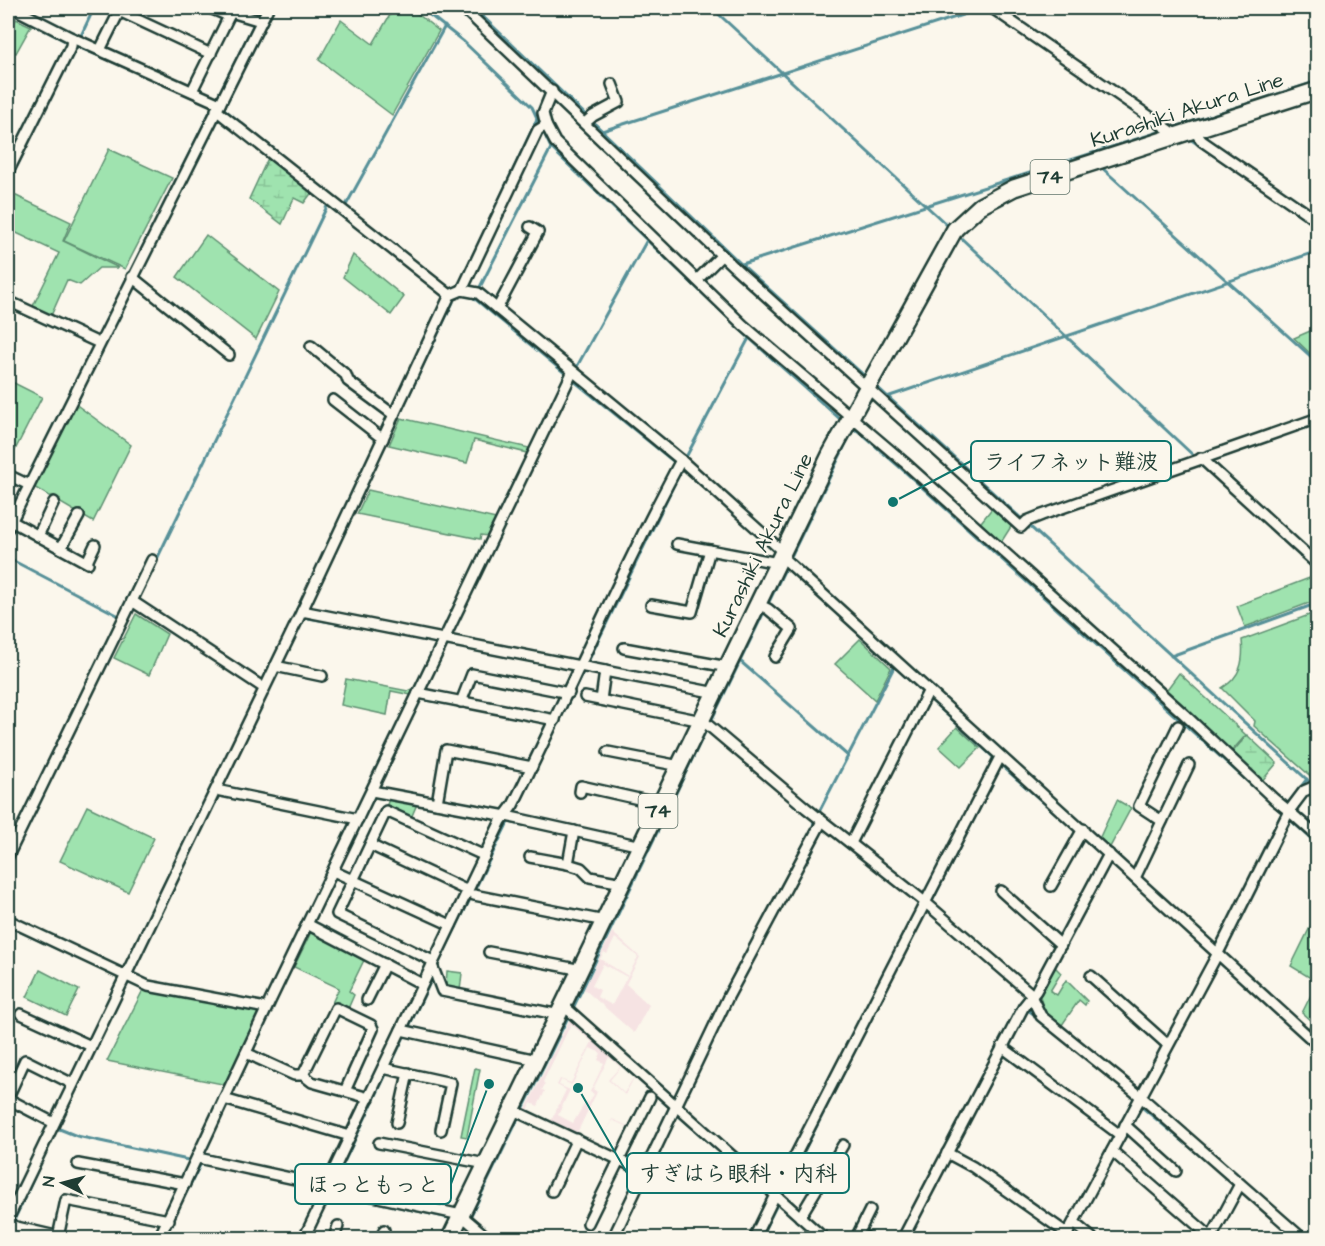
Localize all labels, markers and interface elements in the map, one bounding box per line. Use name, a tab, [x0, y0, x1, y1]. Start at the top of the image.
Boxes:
street label: Kurashiki Akura Line	[1087, 65, 1287, 155]
road number: 74	[1030, 160, 1070, 194]
callout: ライフネット難波	[971, 441, 1171, 481]
text: ライフネット難波	[984, 447, 1158, 478]
street label: Kurashiki Akura Line	[706, 448, 820, 642]
road number: 74	[638, 794, 678, 828]
north arrow	[33, 1153, 93, 1213]
callout: すぎはら眼科・内科	[627, 1153, 849, 1193]
text: すぎはら眼科・内科	[639, 1159, 837, 1190]
callout: ほっともっと	[295, 1164, 451, 1204]
text: ほっともっと	[307, 1170, 439, 1201]
text: N	[38, 1175, 61, 1188]

